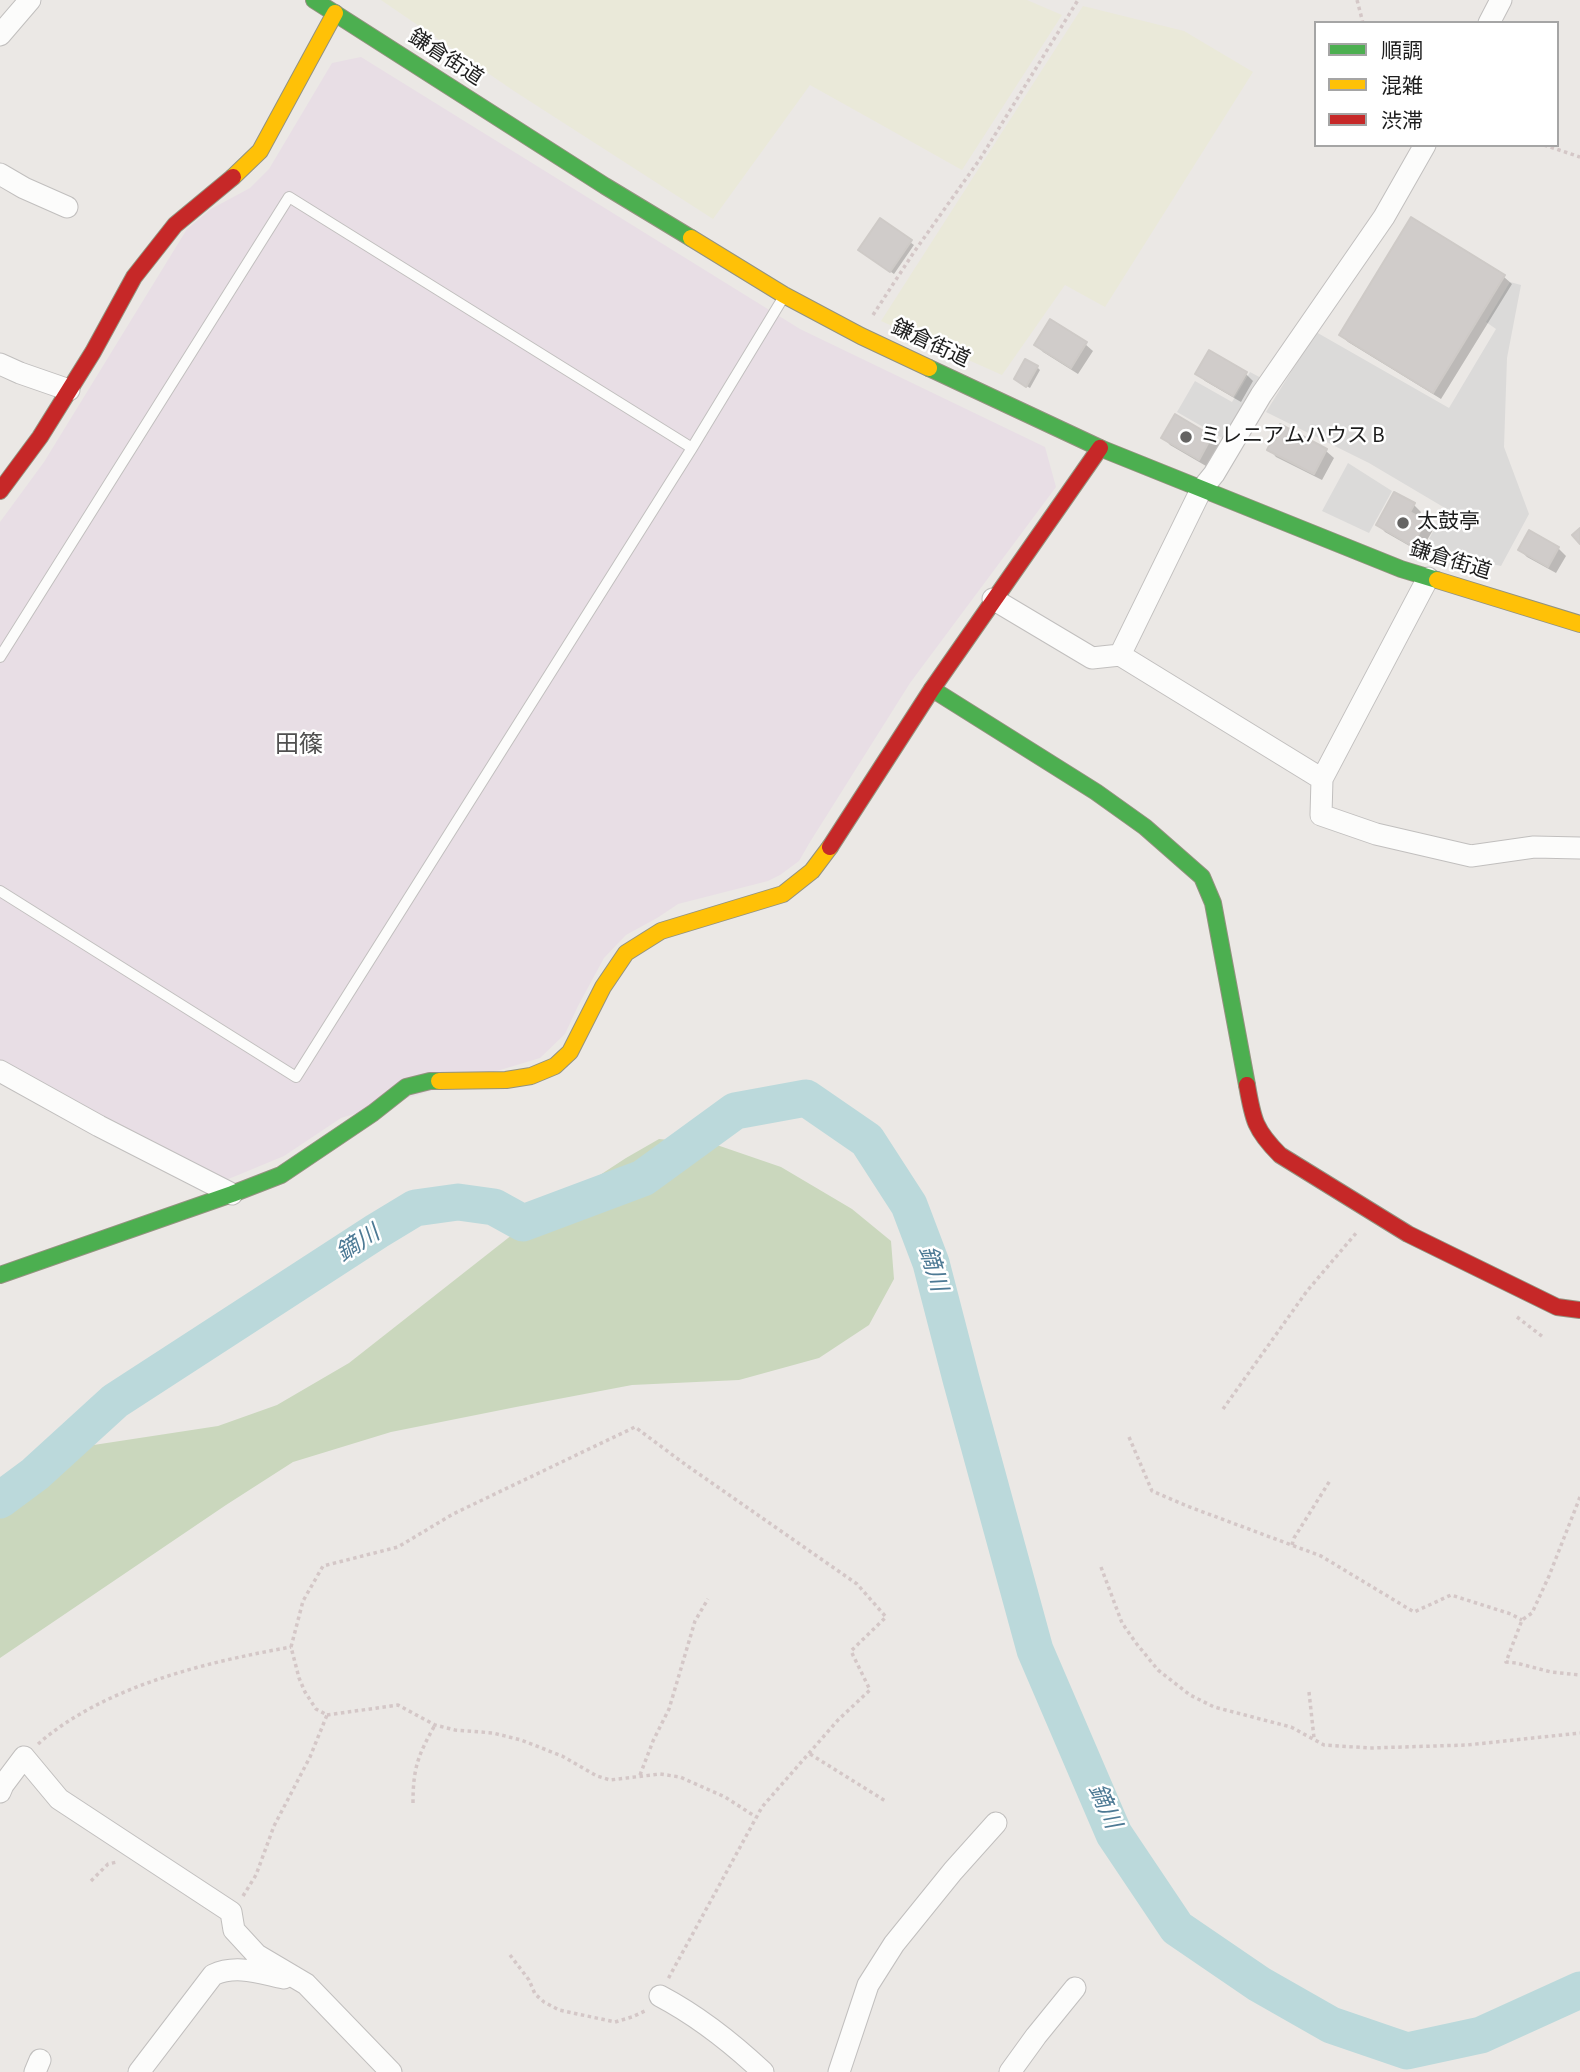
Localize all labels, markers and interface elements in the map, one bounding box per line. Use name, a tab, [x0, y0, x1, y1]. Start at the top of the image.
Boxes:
legend	[1314, 21, 1559, 147]
street label: 鎌倉街道	[403, 26, 487, 92]
text: 順調	[1381, 36, 1423, 66]
text: 混雑	[1381, 71, 1423, 101]
text: 渋滞	[1381, 106, 1423, 136]
street label: 鎌倉街道	[887, 316, 973, 374]
place label: ミレニアムハウス B	[1200, 424, 1385, 450]
marker: ミレニアムハウス B	[1178, 429, 1194, 445]
place label: 太鼓亭	[1417, 510, 1480, 536]
marker: 太鼓亭	[1395, 515, 1411, 531]
street label: 鎌倉街道	[1406, 538, 1494, 586]
district label: 田篠	[275, 733, 323, 761]
water label: 鏑川	[332, 1221, 386, 1269]
water label: 鏑川	[911, 1243, 951, 1295]
water label: 鏑川	[1081, 1780, 1125, 1834]

